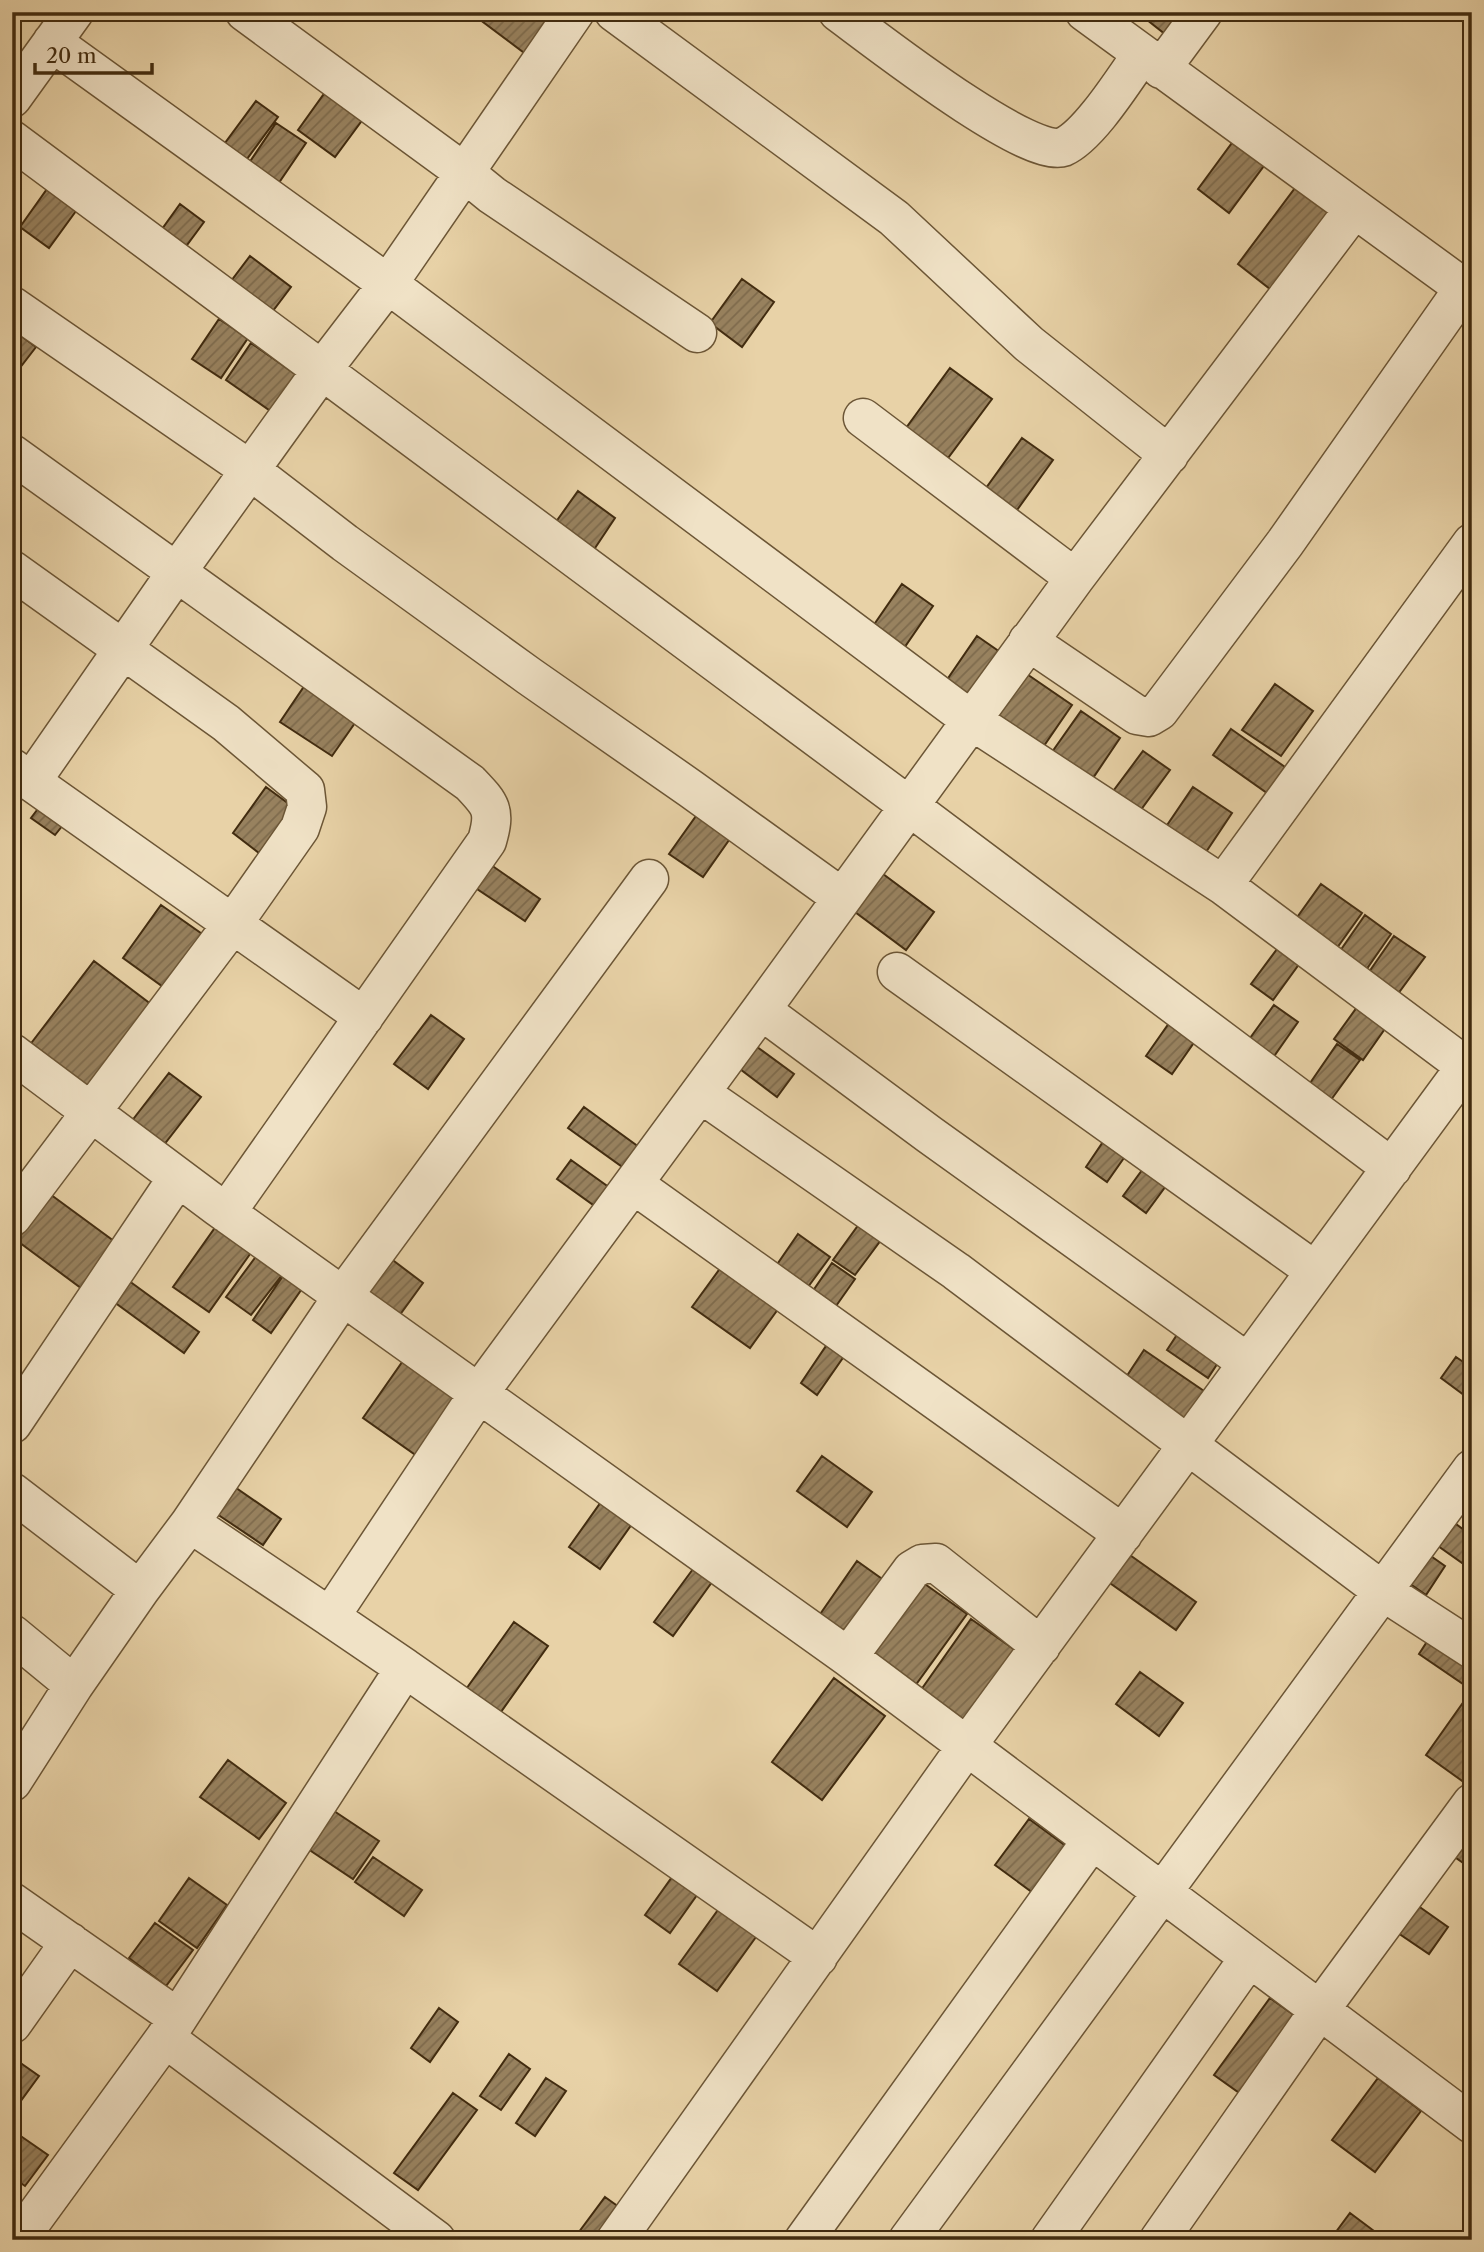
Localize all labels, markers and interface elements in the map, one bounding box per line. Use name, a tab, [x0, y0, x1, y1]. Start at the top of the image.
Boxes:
scale bar	[35, 32, 152, 76]
text: 20 m	[46, 43, 97, 68]

